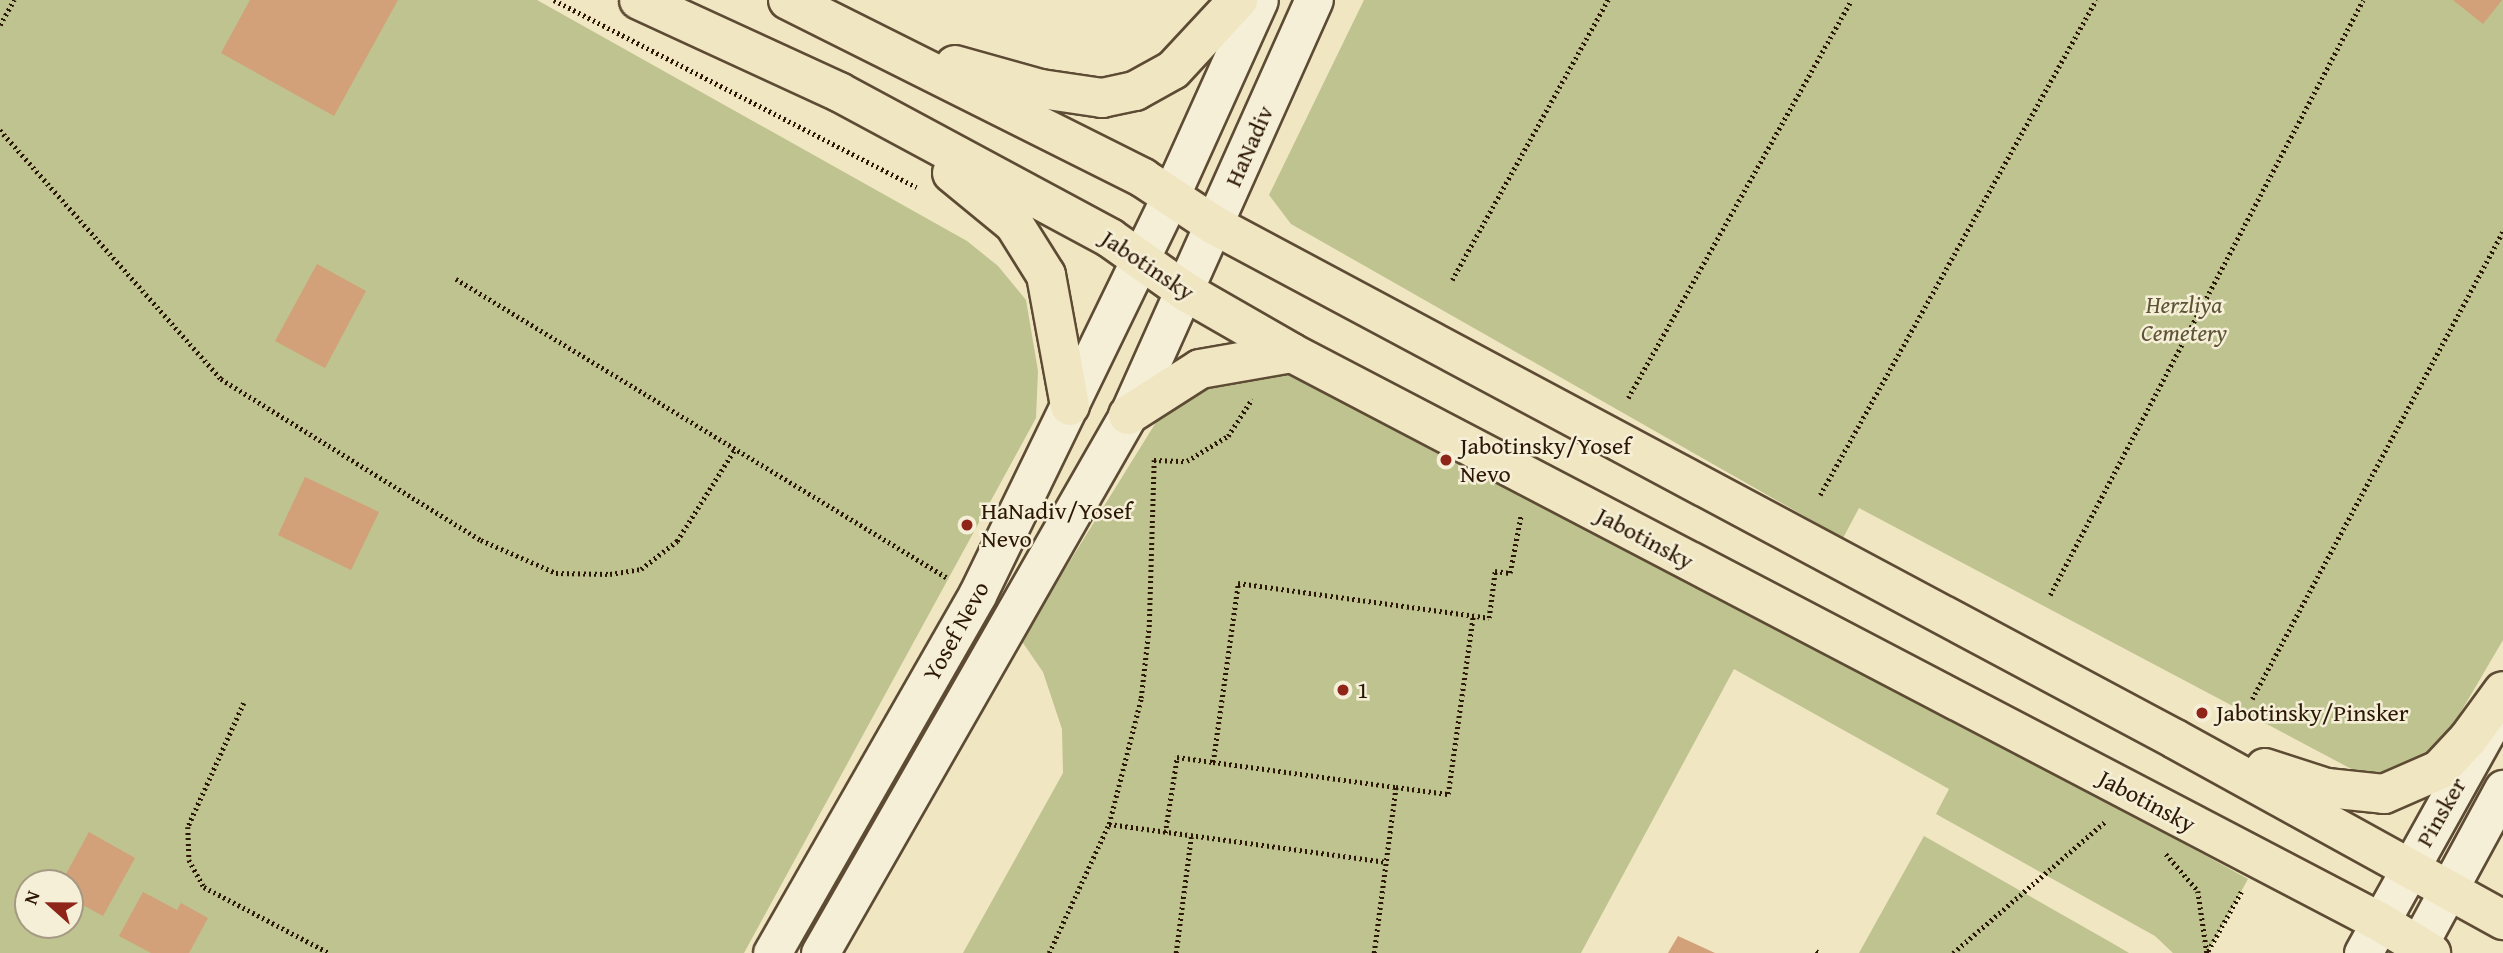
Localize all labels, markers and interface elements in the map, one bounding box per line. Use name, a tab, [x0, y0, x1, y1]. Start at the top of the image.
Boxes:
street label: HaNadiv	[1218, 101, 1280, 191]
street label: Jabotinsky	[1096, 223, 1200, 307]
park label: Herzliya Cemetery	[2141, 291, 2227, 347]
place label: Jabotinsky/Yosef Nevo	[1460, 432, 1631, 488]
marker: Jabotinsky/Yosef Nevo	[1438, 452, 1454, 468]
place label: HaNadiv/Yosef Nevo	[981, 497, 1132, 553]
street label: Jabotinsky	[1591, 500, 1699, 576]
marker: HaNadiv/Yosef Nevo	[959, 517, 975, 533]
street label: Yosef Nevo	[917, 576, 995, 686]
place label: 1	[1357, 676, 1369, 704]
marker: 1	[1335, 682, 1351, 698]
place label: Jabotinsky/Pinsker	[2216, 699, 2409, 727]
marker: Jabotinsky/Pinsker	[2194, 705, 2210, 721]
street label: Jabotinsky	[2093, 763, 2201, 839]
street label: Pinsker	[2410, 772, 2472, 852]
north arrow	[14, 869, 84, 939]
text: N	[16, 886, 47, 908]

